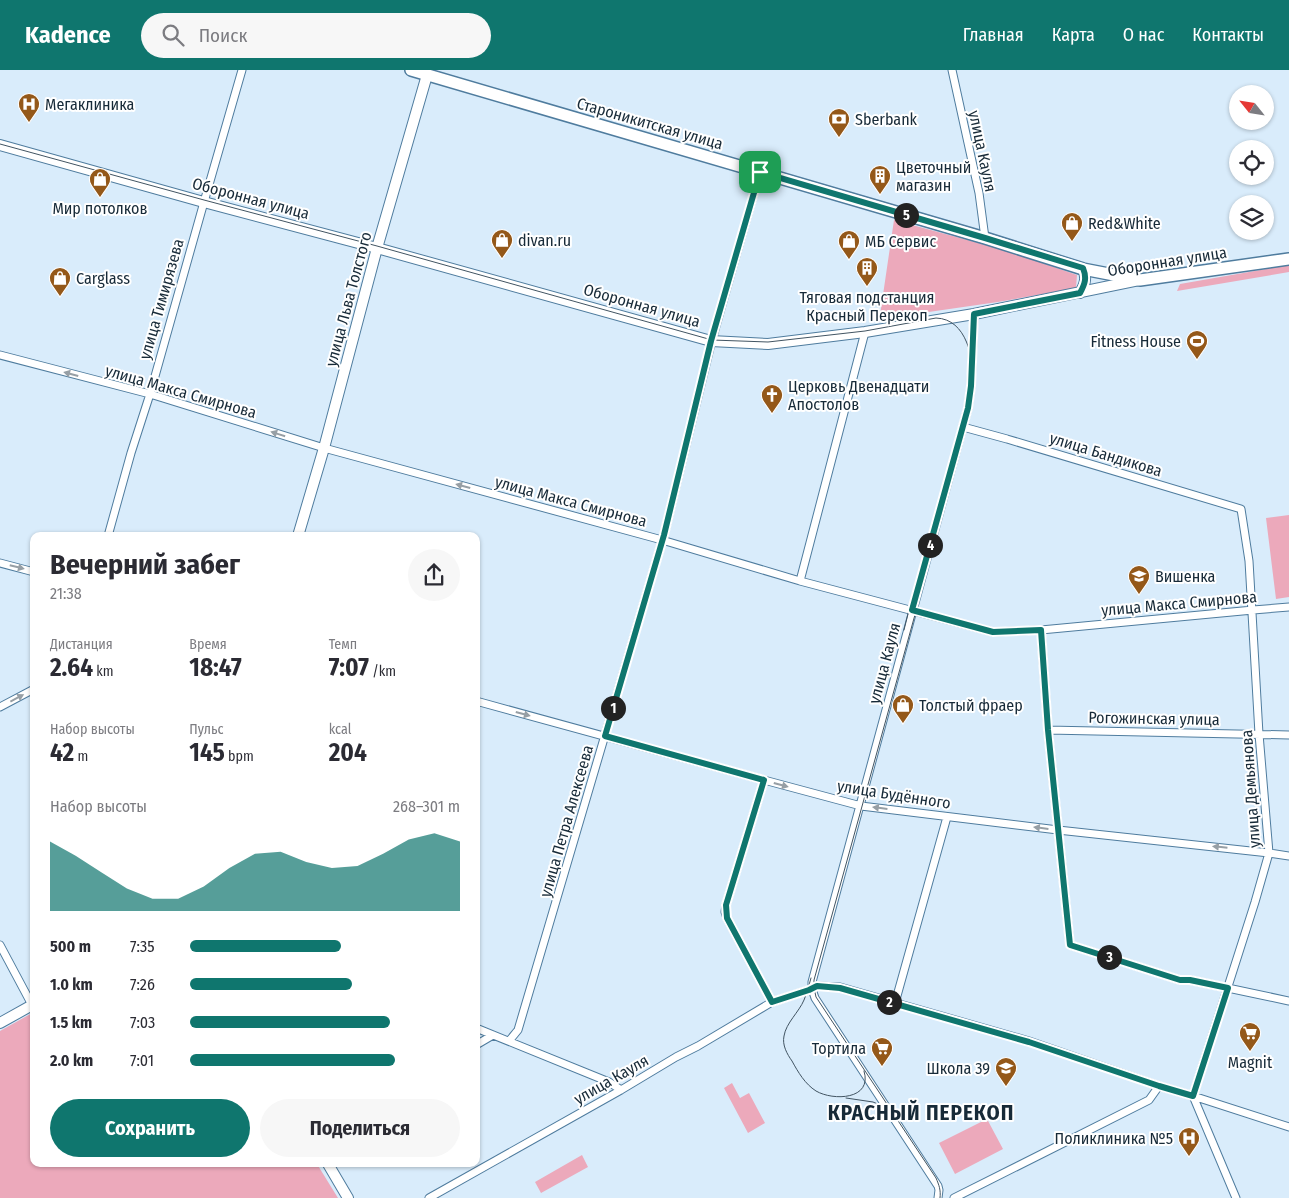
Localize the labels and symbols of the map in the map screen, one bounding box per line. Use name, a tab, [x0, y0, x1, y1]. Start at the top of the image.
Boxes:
north arrow	[1229, 85, 1274, 130]
hospital icon: Мегаклиника	[17, 92, 41, 123]
street label: Староникитская улица	[575, 94, 725, 153]
place label: Мегаклиника	[45, 95, 134, 114]
bank icon: Sberbank	[827, 107, 851, 138]
street label: улица Кауля	[965, 109, 1000, 194]
place label: Sberbank	[855, 110, 918, 129]
pin	[739, 151, 781, 193]
place label: Цветочный магазин	[896, 158, 971, 195]
building icon: Цветочный магазин	[868, 164, 892, 195]
shop icon: Мир потолков	[88, 167, 112, 198]
street label: Оборонная улица	[190, 174, 312, 223]
place label: Мир потолков	[52, 199, 148, 218]
pin: 5	[894, 202, 918, 228]
shop icon: Red&White	[1060, 211, 1084, 242]
place label: Red&White	[1088, 214, 1161, 233]
shop icon: divan.ru	[490, 228, 514, 259]
shop icon: МБ Сервис	[837, 229, 861, 260]
street label: улица Льва Толстого	[321, 230, 376, 369]
place label: divan.ru	[518, 231, 571, 250]
place label: МБ Сервис	[865, 232, 936, 251]
street label: улица Тимирязева	[135, 236, 188, 362]
street label: Оборонная улица	[1106, 243, 1228, 280]
building icon: Тяговая подстанция Красный Перекоп	[855, 256, 879, 287]
shop icon: Carglass	[48, 266, 72, 297]
place label: Carglass	[76, 269, 130, 288]
street label: Оборонная улица	[581, 280, 702, 331]
place label: Тяговая подстанция Красный Перекоп	[799, 288, 935, 325]
sports icon: Fitness House	[1185, 329, 1209, 360]
place label: Fitness House	[1090, 332, 1181, 351]
street label: улица Макса Смирнова	[103, 361, 259, 422]
one-way arrow	[64, 370, 79, 378]
place label: Церковь Двенадцати Апостолов	[788, 377, 929, 414]
church icon: Церковь Двенадцати Апостолов	[760, 383, 784, 414]
street label: улица Бандикова	[1047, 428, 1165, 481]
one-way arrow	[270, 430, 285, 437]
street label: улица Макса Смирнова	[493, 472, 649, 531]
one-way arrow	[456, 482, 471, 490]
pin: 4	[918, 532, 942, 558]
one-way arrow	[9, 564, 24, 572]
school or university icon: Вишенка	[1127, 564, 1151, 595]
place label: Вишенка	[1155, 567, 1215, 586]
street label: улица Макса Смирнова	[1100, 587, 1258, 620]
street label: улица Кауля	[865, 621, 904, 706]
shop icon: Толстый фраер	[891, 693, 915, 724]
one-way arrow	[10, 694, 24, 702]
pin: 1	[600, 696, 626, 720]
place label: Толстый фраер	[919, 696, 1023, 715]
street label: Рогожинская улица	[1088, 708, 1220, 729]
one-way arrow	[516, 710, 531, 718]
street label: улица Демьянова	[1237, 729, 1264, 849]
street label: улица Петра Алексеева	[536, 743, 597, 899]
street label: улица Будённого	[836, 776, 952, 813]
one-way arrow	[774, 781, 789, 789]
one-way arrow	[872, 804, 888, 812]
one-way arrow	[1033, 824, 1049, 832]
one-way arrow	[1212, 843, 1228, 851]
pin: 3	[1096, 944, 1122, 970]
pin: 2	[876, 990, 902, 1014]
supermarket icon: Magnit	[1238, 1021, 1262, 1052]
supermarket icon: Тортила	[870, 1036, 894, 1067]
place label: Тортила	[812, 1039, 866, 1058]
street label: улица Кауля	[571, 1050, 652, 1108]
place label: Magnit	[1228, 1053, 1273, 1072]
school or university icon: Школа 39	[994, 1056, 1018, 1087]
place label: Школа 39	[927, 1059, 990, 1078]
district label: КРАСНЫЙ ПЕРЕКОП	[828, 1099, 1014, 1126]
hospital icon: Поликлиника №5	[1177, 1126, 1201, 1157]
place label: Поликлиника №5	[1055, 1129, 1173, 1148]

